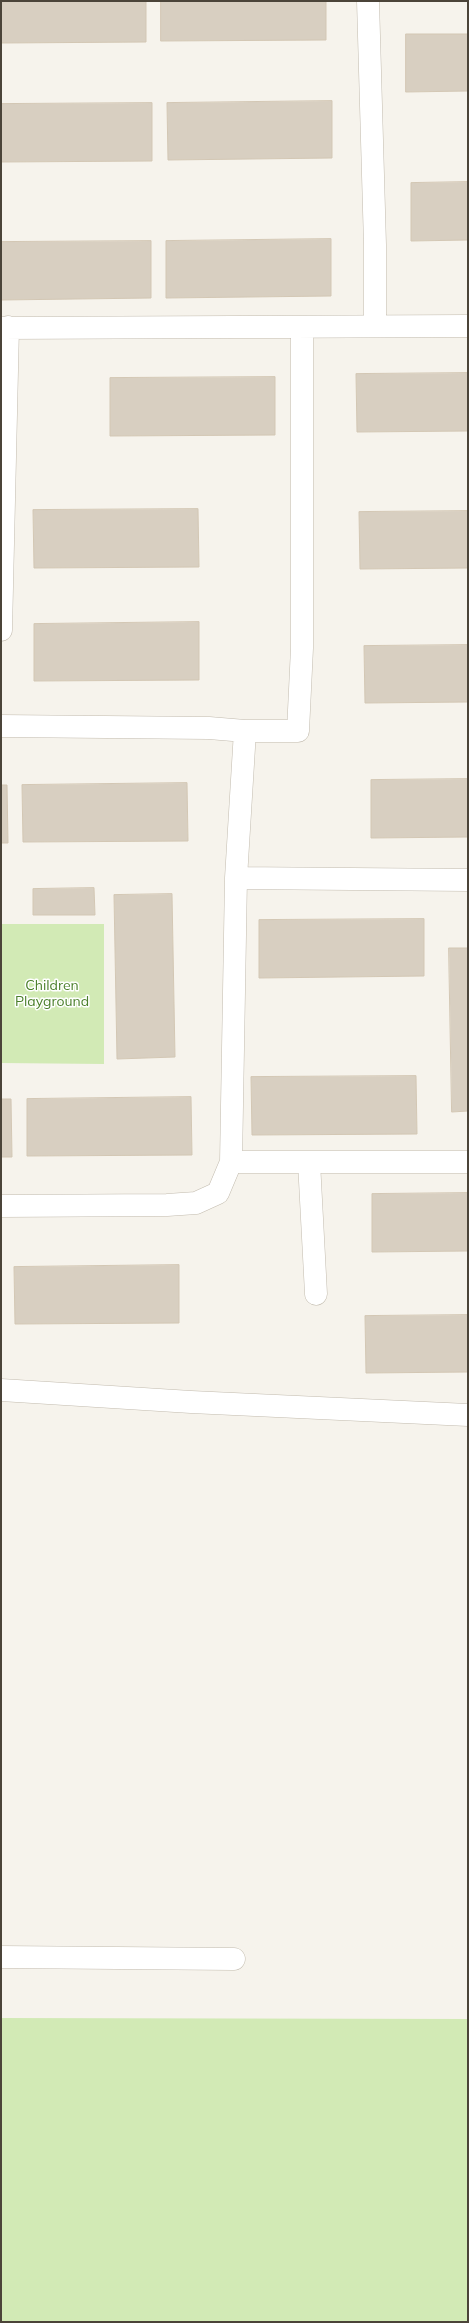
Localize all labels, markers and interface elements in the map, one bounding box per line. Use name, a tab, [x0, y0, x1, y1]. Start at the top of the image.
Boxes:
park label: Children Playground	[15, 978, 89, 1010]

